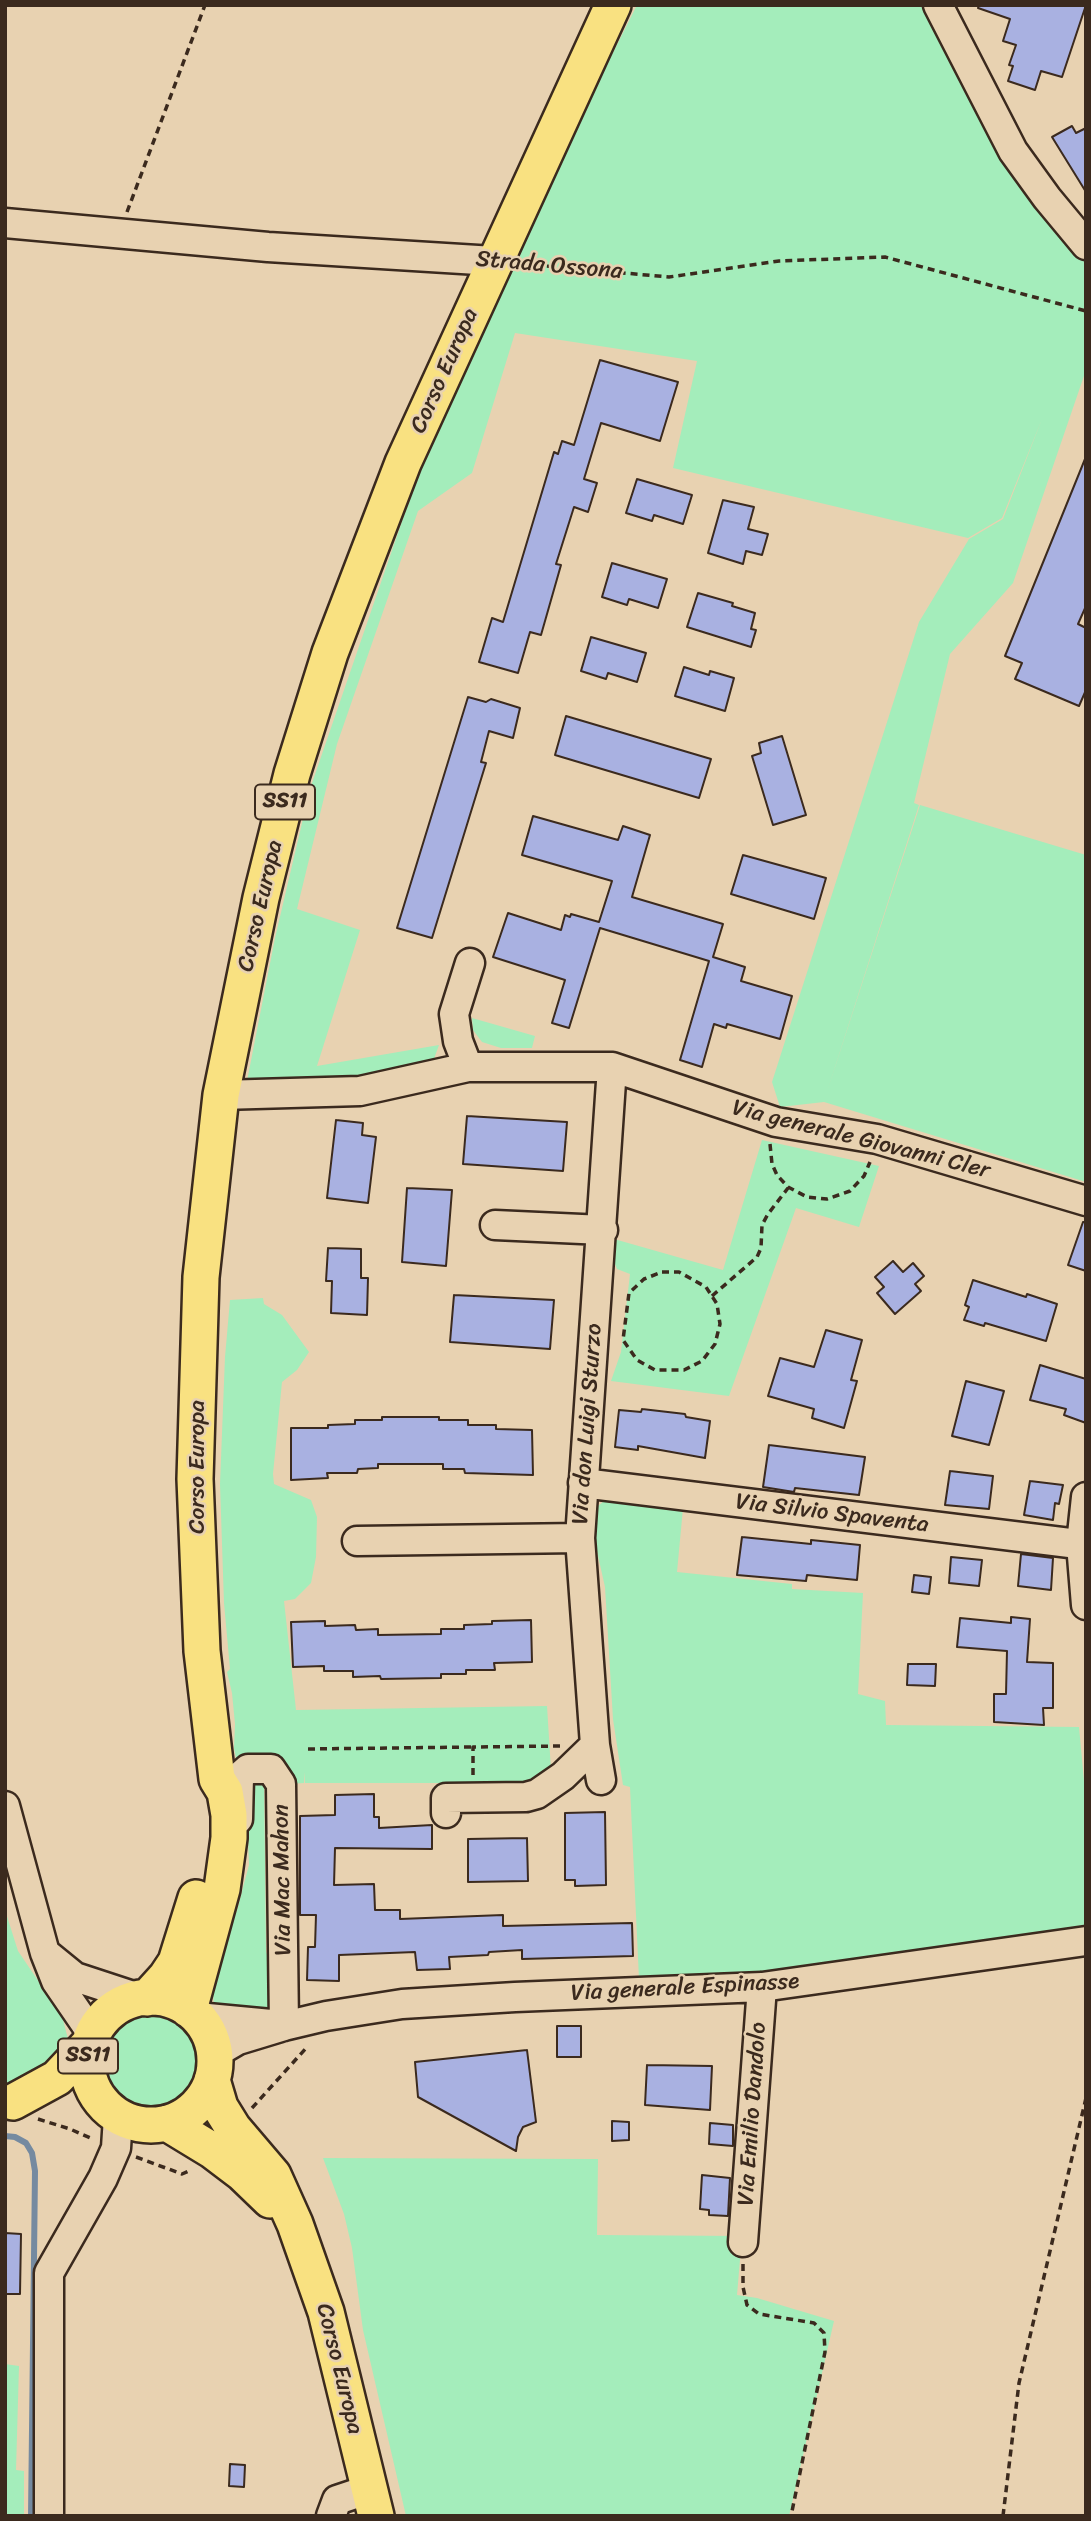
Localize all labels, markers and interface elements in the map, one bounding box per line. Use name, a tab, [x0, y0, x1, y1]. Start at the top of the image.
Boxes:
street label: Strada Ossona	[475, 246, 623, 286]
street label: Corso Europa	[405, 304, 485, 438]
road number: SS11	[255, 784, 315, 820]
street label: Corso Europa	[233, 838, 289, 974]
street label: Via generale Giovanni Cler	[729, 1095, 993, 1185]
street label: Via don Luigi Sturzo	[567, 1322, 609, 1526]
street label: Corso Europa	[184, 1400, 212, 1534]
street label: Via Silvio Spaventa	[734, 1488, 930, 1540]
street label: Via Mac Mahon	[268, 1804, 298, 1956]
street label: Via generale Espinasse	[570, 1968, 800, 2008]
street label: Via Emilio Dandolo	[733, 2021, 773, 2207]
road number: SS11	[58, 2038, 118, 2074]
street label: Corso Europa	[309, 2301, 369, 2437]

